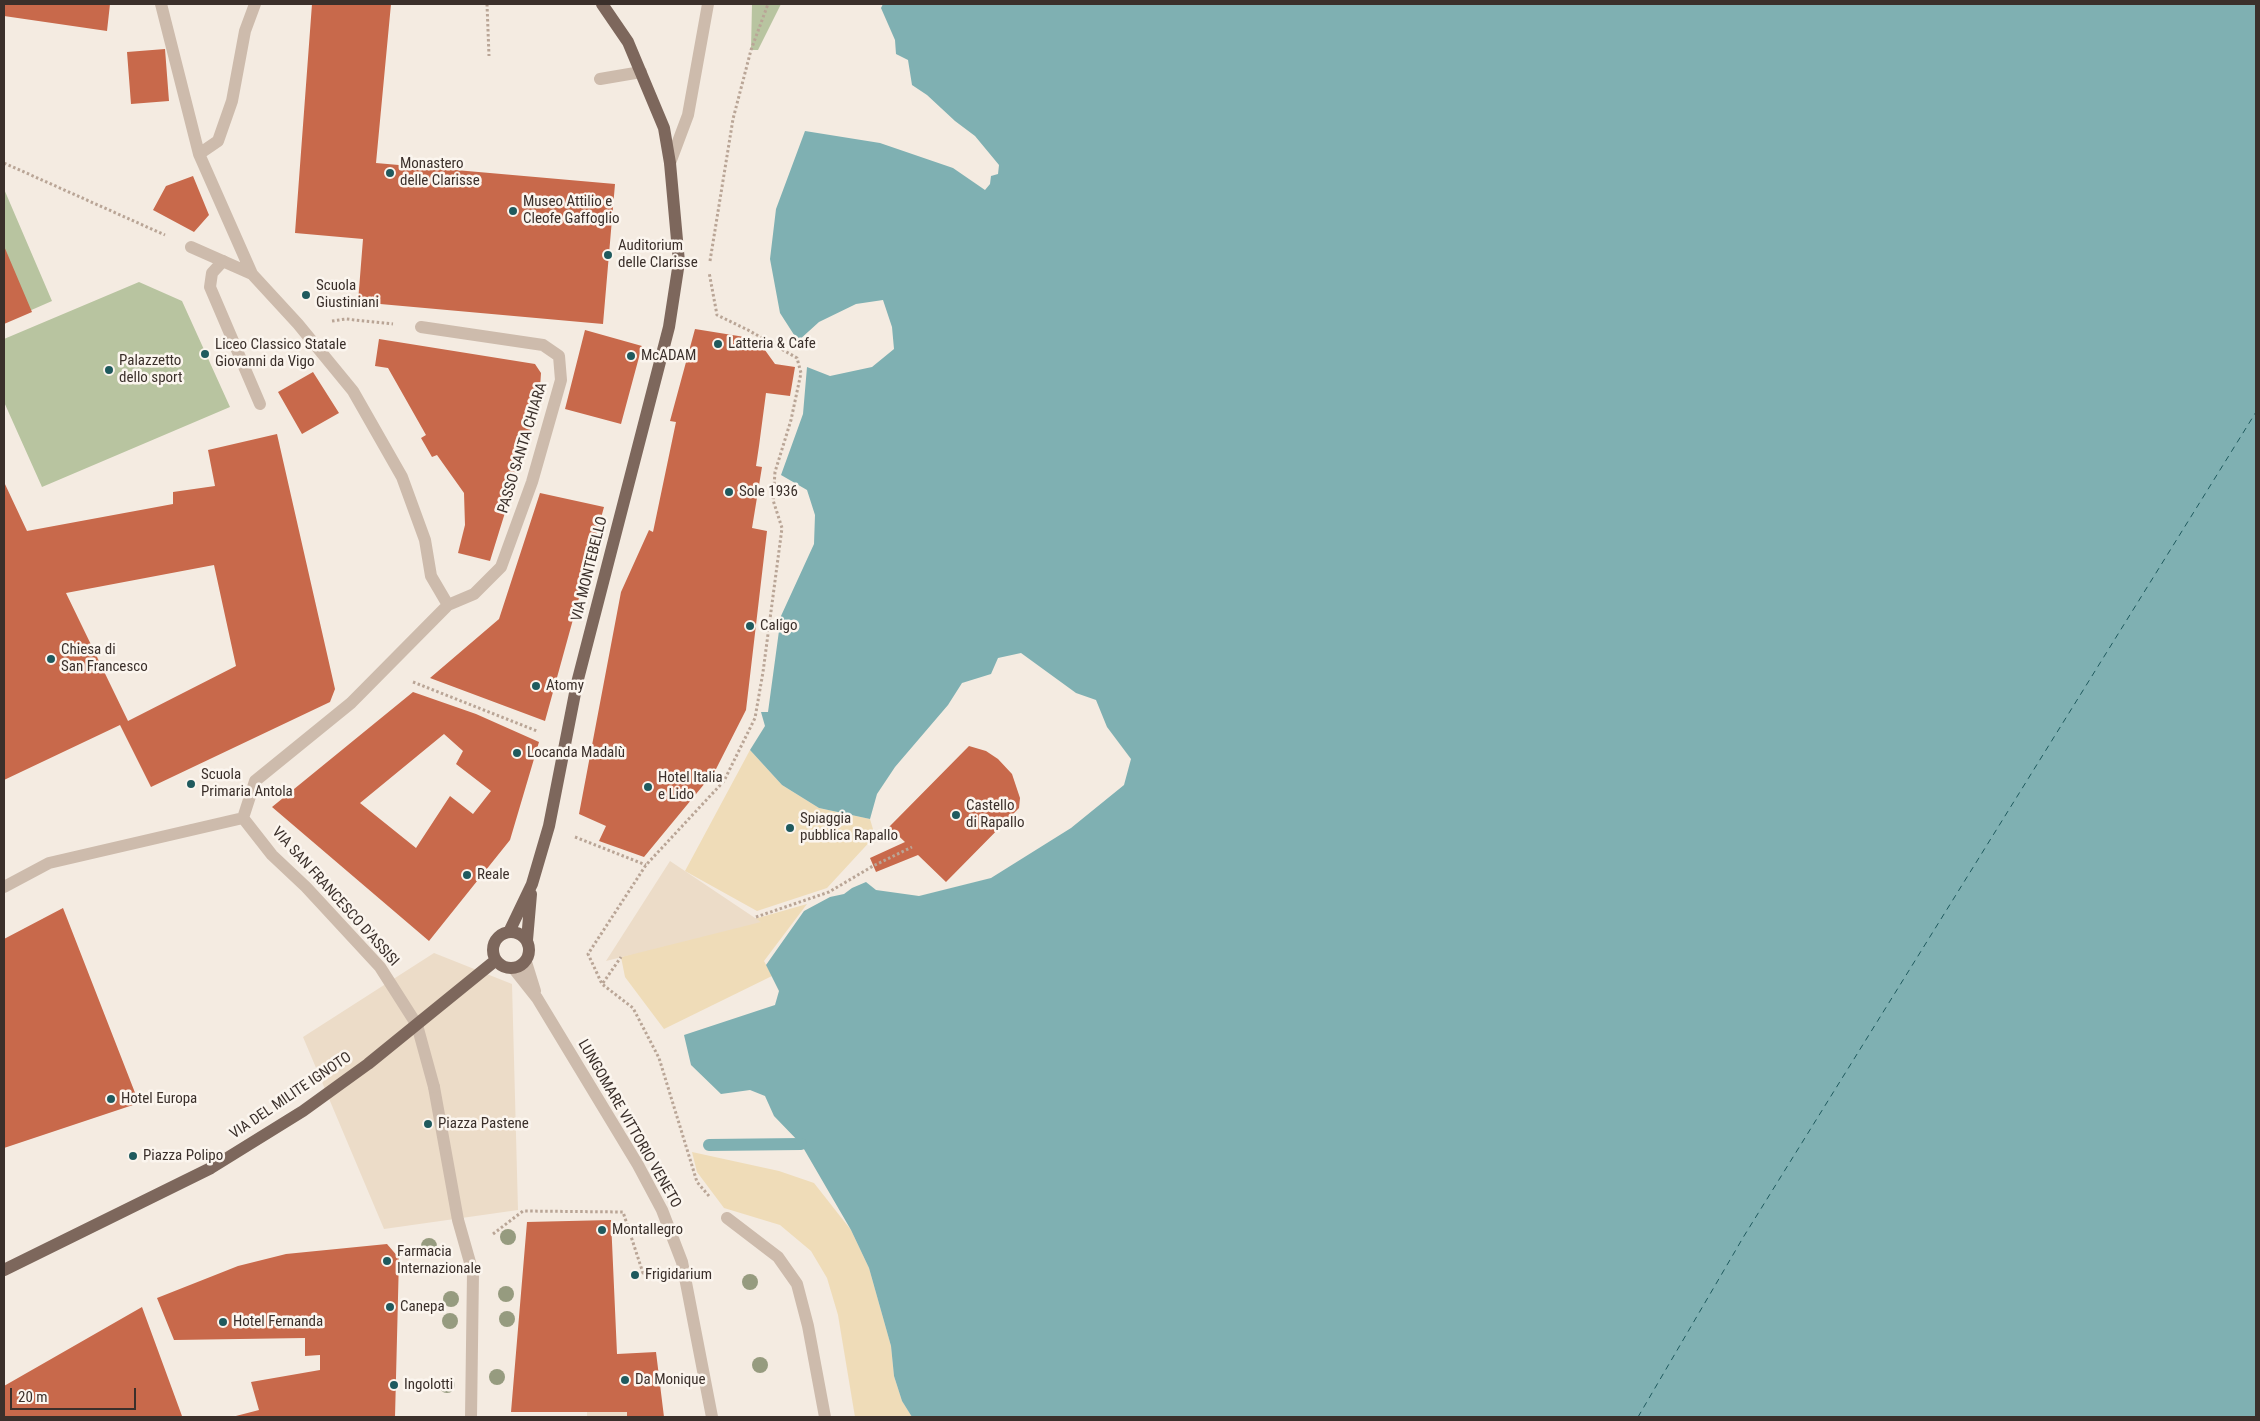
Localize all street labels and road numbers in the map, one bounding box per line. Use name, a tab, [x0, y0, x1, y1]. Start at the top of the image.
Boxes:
street label: PASSO SANTA CHIARA	[495, 380, 551, 516]
street label: VIA MONTEBELLO	[568, 515, 612, 623]
street label: VIA SAN FRANCESCO D'ASSISI	[268, 824, 402, 970]
street label: LUNGOMARE VITTORIO VENETO	[573, 1037, 685, 1211]
street label: VIA DEL MILITE IGNOTO	[227, 1049, 355, 1143]

